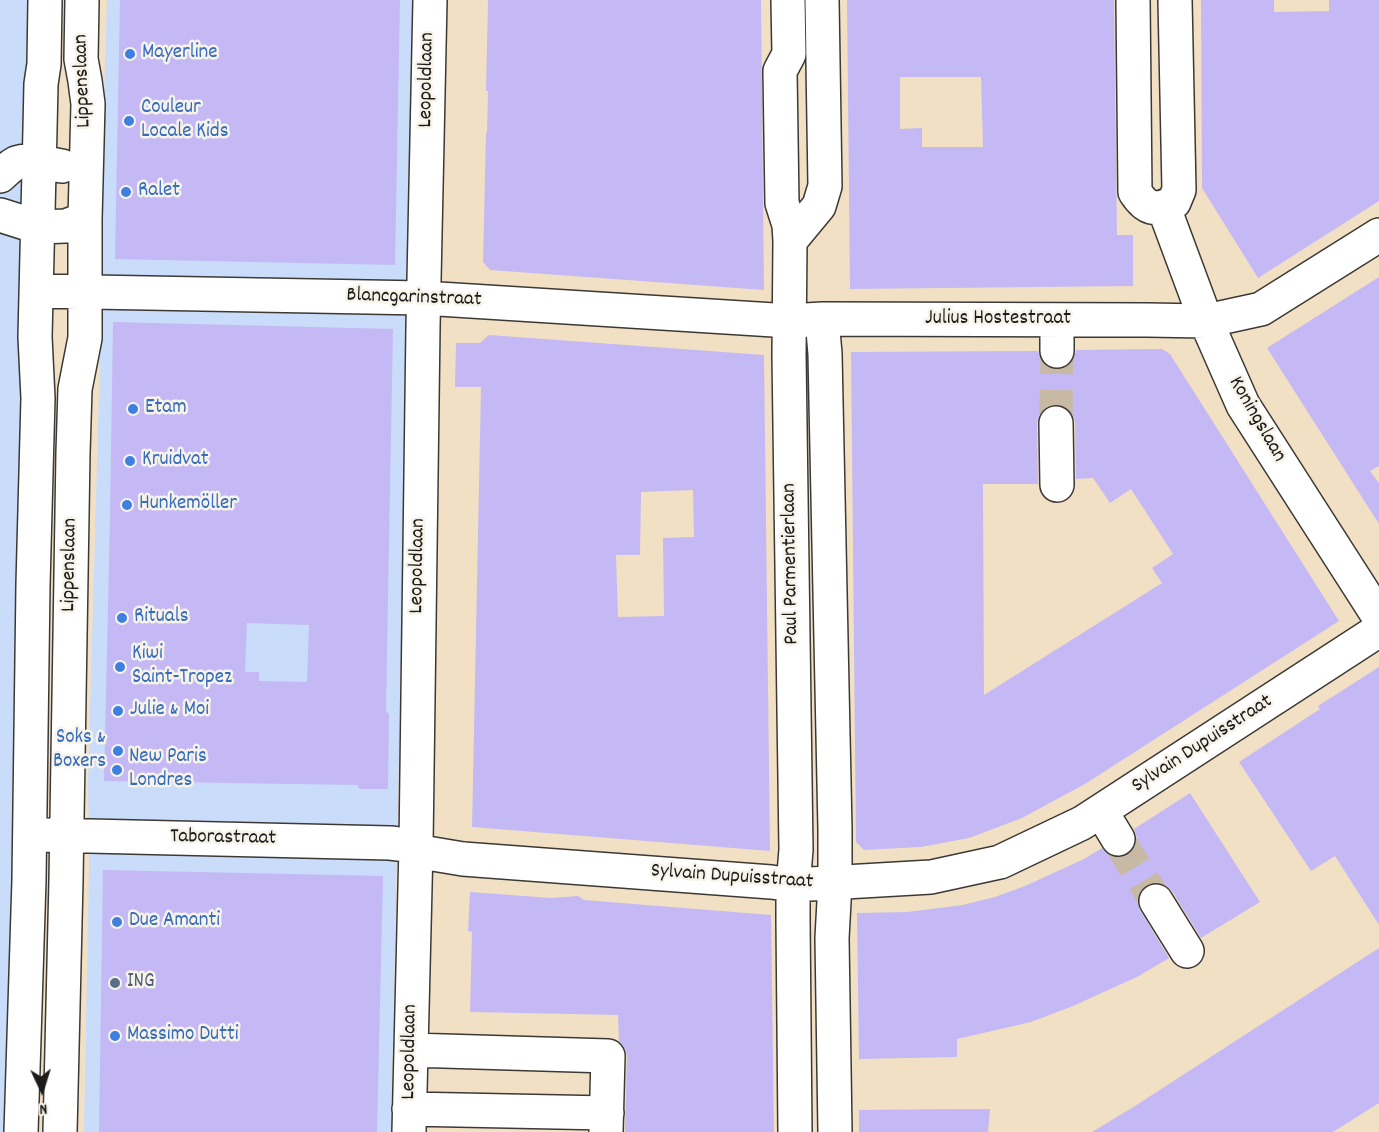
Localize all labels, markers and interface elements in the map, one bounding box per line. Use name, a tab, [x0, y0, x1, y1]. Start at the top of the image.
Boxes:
street label: Leopoldlaan	[415, 32, 441, 128]
street label: Lippenslaan	[70, 34, 98, 128]
place label: Mayerline	[142, 41, 217, 67]
marker: Mayerline	[123, 47, 137, 61]
place label: Couleur Locale Kids	[141, 96, 229, 146]
marker: Couleur Locale Kids	[122, 114, 136, 128]
place label: Ralet	[138, 179, 180, 205]
marker: Ralet	[119, 185, 133, 199]
street label: Blancgarinstraat	[346, 284, 482, 314]
street label: Julius Hostestraat	[925, 307, 1071, 333]
street label: Koningslaan	[1221, 373, 1291, 467]
place label: Etam	[145, 396, 187, 422]
marker: Etam	[126, 402, 140, 416]
place label: Kruidvat	[142, 448, 209, 474]
marker: Kruidvat	[123, 454, 137, 468]
street label: Paul Parmentierlaan	[778, 483, 806, 645]
place label: Hunkemöller	[139, 492, 237, 518]
marker: Hunkemöller	[120, 498, 134, 512]
street label: Lippenslaan	[58, 518, 84, 612]
street label: Leopoldlaan	[406, 518, 432, 614]
place label: Rituals	[134, 605, 189, 631]
marker: Rituals	[115, 611, 129, 625]
place label: Kiwi Saint-Tropez	[132, 642, 232, 692]
marker: Kiwi Saint-Tropez	[113, 660, 127, 674]
street label: Sylvain Dupuisstraat	[1128, 690, 1278, 800]
place label: Julie & Moi	[130, 698, 209, 724]
marker: Julie & Moi	[111, 704, 125, 718]
place label: Soks & Boxers	[53, 726, 106, 776]
marker: Soks & Boxers	[111, 744, 125, 758]
place label: New Paris Londres	[129, 745, 207, 795]
marker: New Paris Londres	[110, 763, 124, 777]
street label: Taborastraat	[170, 825, 276, 853]
street label: Sylvain Dupuisstraat	[650, 860, 814, 896]
place label: Due Amanti	[129, 909, 220, 935]
marker: Due Amanti	[110, 915, 124, 929]
place label: ING	[127, 970, 154, 996]
marker: ING	[108, 976, 122, 990]
street label: Leopoldlaan	[398, 1004, 424, 1100]
place label: Massimo Dutti	[127, 1023, 238, 1049]
marker: Massimo Dutti	[108, 1029, 122, 1043]
north arrow	[12, 1060, 72, 1120]
text: N	[39, 1097, 48, 1120]

